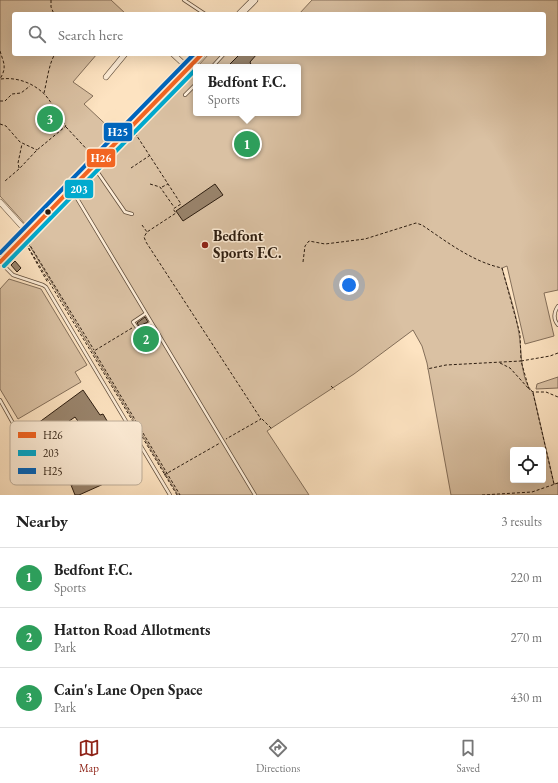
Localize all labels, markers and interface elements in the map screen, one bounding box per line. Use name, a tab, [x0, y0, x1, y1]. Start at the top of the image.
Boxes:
search box	[12, 12, 546, 56]
icon: search	[26, 23, 48, 45]
text: Search here	[58, 25, 123, 44]
popup	[193, 64, 301, 116]
text: Bedfont F.C.	[208, 72, 286, 91]
text: Sports	[208, 91, 240, 108]
pin: 3	[37, 104, 63, 134]
line badge: H25	[103, 122, 133, 142]
text: H25	[108, 125, 128, 139]
pin: 1	[234, 129, 260, 159]
line badge: H26	[86, 148, 116, 168]
text: H26	[91, 151, 111, 165]
line badge: 203	[64, 179, 94, 199]
text: 203	[70, 182, 88, 196]
unlabelled marker	[43, 207, 53, 217]
place label: Bedfont Sports F.C.	[213, 226, 282, 262]
marker: Bedfont Sports F.C.	[200, 240, 210, 250]
your location	[339, 275, 359, 295]
pin: 2	[133, 324, 159, 354]
legend	[10, 421, 142, 485]
text: H26	[43, 428, 63, 442]
text: 203	[43, 446, 59, 460]
map controls	[510, 447, 546, 483]
button: locate	[510, 447, 546, 483]
text: H25	[43, 464, 62, 478]
text: Nearby	[16, 510, 68, 532]
text: 3 results	[501, 513, 542, 530]
text: Bedfont F.C.	[54, 560, 133, 579]
text: 1	[26, 569, 32, 586]
text: 220 m	[511, 569, 542, 586]
text: Sports	[54, 579, 86, 596]
text: Hatton Road Allotments	[54, 620, 211, 639]
text: 2	[26, 629, 32, 646]
text: 270 m	[511, 629, 542, 646]
text: Park	[54, 639, 76, 656]
text: Cain's Lane Open Space	[54, 680, 203, 699]
text: 3	[26, 689, 32, 706]
text: 430 m	[511, 689, 542, 706]
text: Park	[54, 699, 76, 716]
tab: Map	[78, 737, 100, 775]
tab: Directions	[256, 737, 300, 775]
tab: Saved	[456, 737, 480, 775]

